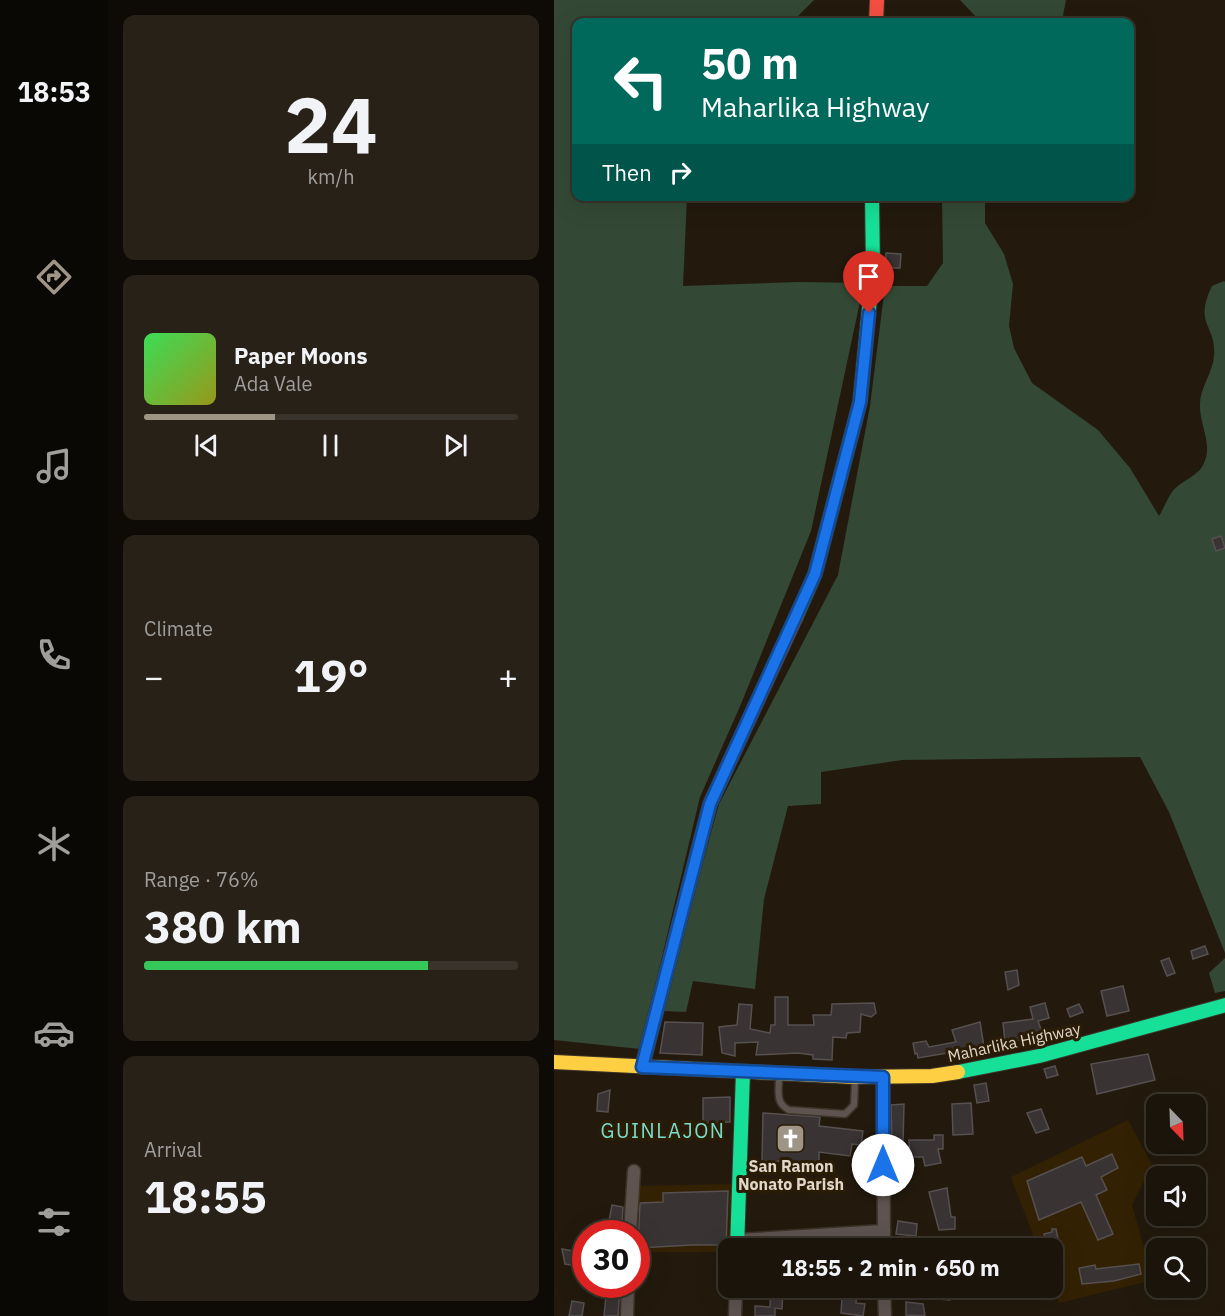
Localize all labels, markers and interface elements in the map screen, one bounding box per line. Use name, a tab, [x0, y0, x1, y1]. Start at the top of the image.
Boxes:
text: 50 m	[701, 36, 799, 91]
icon: left	[602, 42, 680, 120]
text: 24	[284, 73, 378, 174]
text: 18:53	[17, 74, 91, 109]
text: Maharlika Highway	[701, 89, 930, 124]
icon: right	[664, 156, 697, 189]
text: Then	[602, 158, 652, 187]
text: km/h	[307, 163, 355, 190]
pin	[843, 251, 894, 313]
icon: directions	[33, 256, 75, 298]
icon: arrive	[852, 260, 885, 293]
text: Paper Moons	[234, 341, 367, 370]
text: Ada Vale	[234, 370, 313, 397]
icon: previous	[190, 429, 223, 462]
icon: pause	[314, 429, 347, 462]
icon: next	[439, 429, 472, 462]
icon: music	[33, 445, 75, 487]
text: Climate	[144, 615, 213, 642]
icon: phone	[33, 634, 75, 676]
text: 19°	[293, 646, 369, 704]
text: −	[144, 655, 164, 698]
text: +	[498, 655, 518, 698]
icon: climate	[33, 823, 75, 865]
text: Range · 76%	[144, 866, 259, 893]
text: 380 km	[144, 897, 302, 955]
icon: car	[33, 1012, 75, 1054]
street label: Maharlika Highway	[946, 1018, 1082, 1066]
north arrow	[1146, 1094, 1206, 1154]
map controls	[1146, 1094, 1206, 1298]
district label: GUINLAJON	[601, 1117, 725, 1144]
church icon: San Ramon Nonato Parish	[775, 1122, 807, 1154]
position arrow	[851, 1133, 915, 1197]
text: Arrival	[144, 1136, 202, 1163]
place label: San Ramon Nonato Parish	[738, 1156, 844, 1194]
button: sound	[1146, 1166, 1206, 1226]
text: 18:55	[144, 1167, 267, 1225]
icon: filters	[33, 1201, 75, 1243]
speed limit sign: 30	[572, 1220, 650, 1298]
button: search	[1146, 1238, 1206, 1298]
text: 18:55 · 2 min · 650 m	[781, 1253, 1000, 1282]

